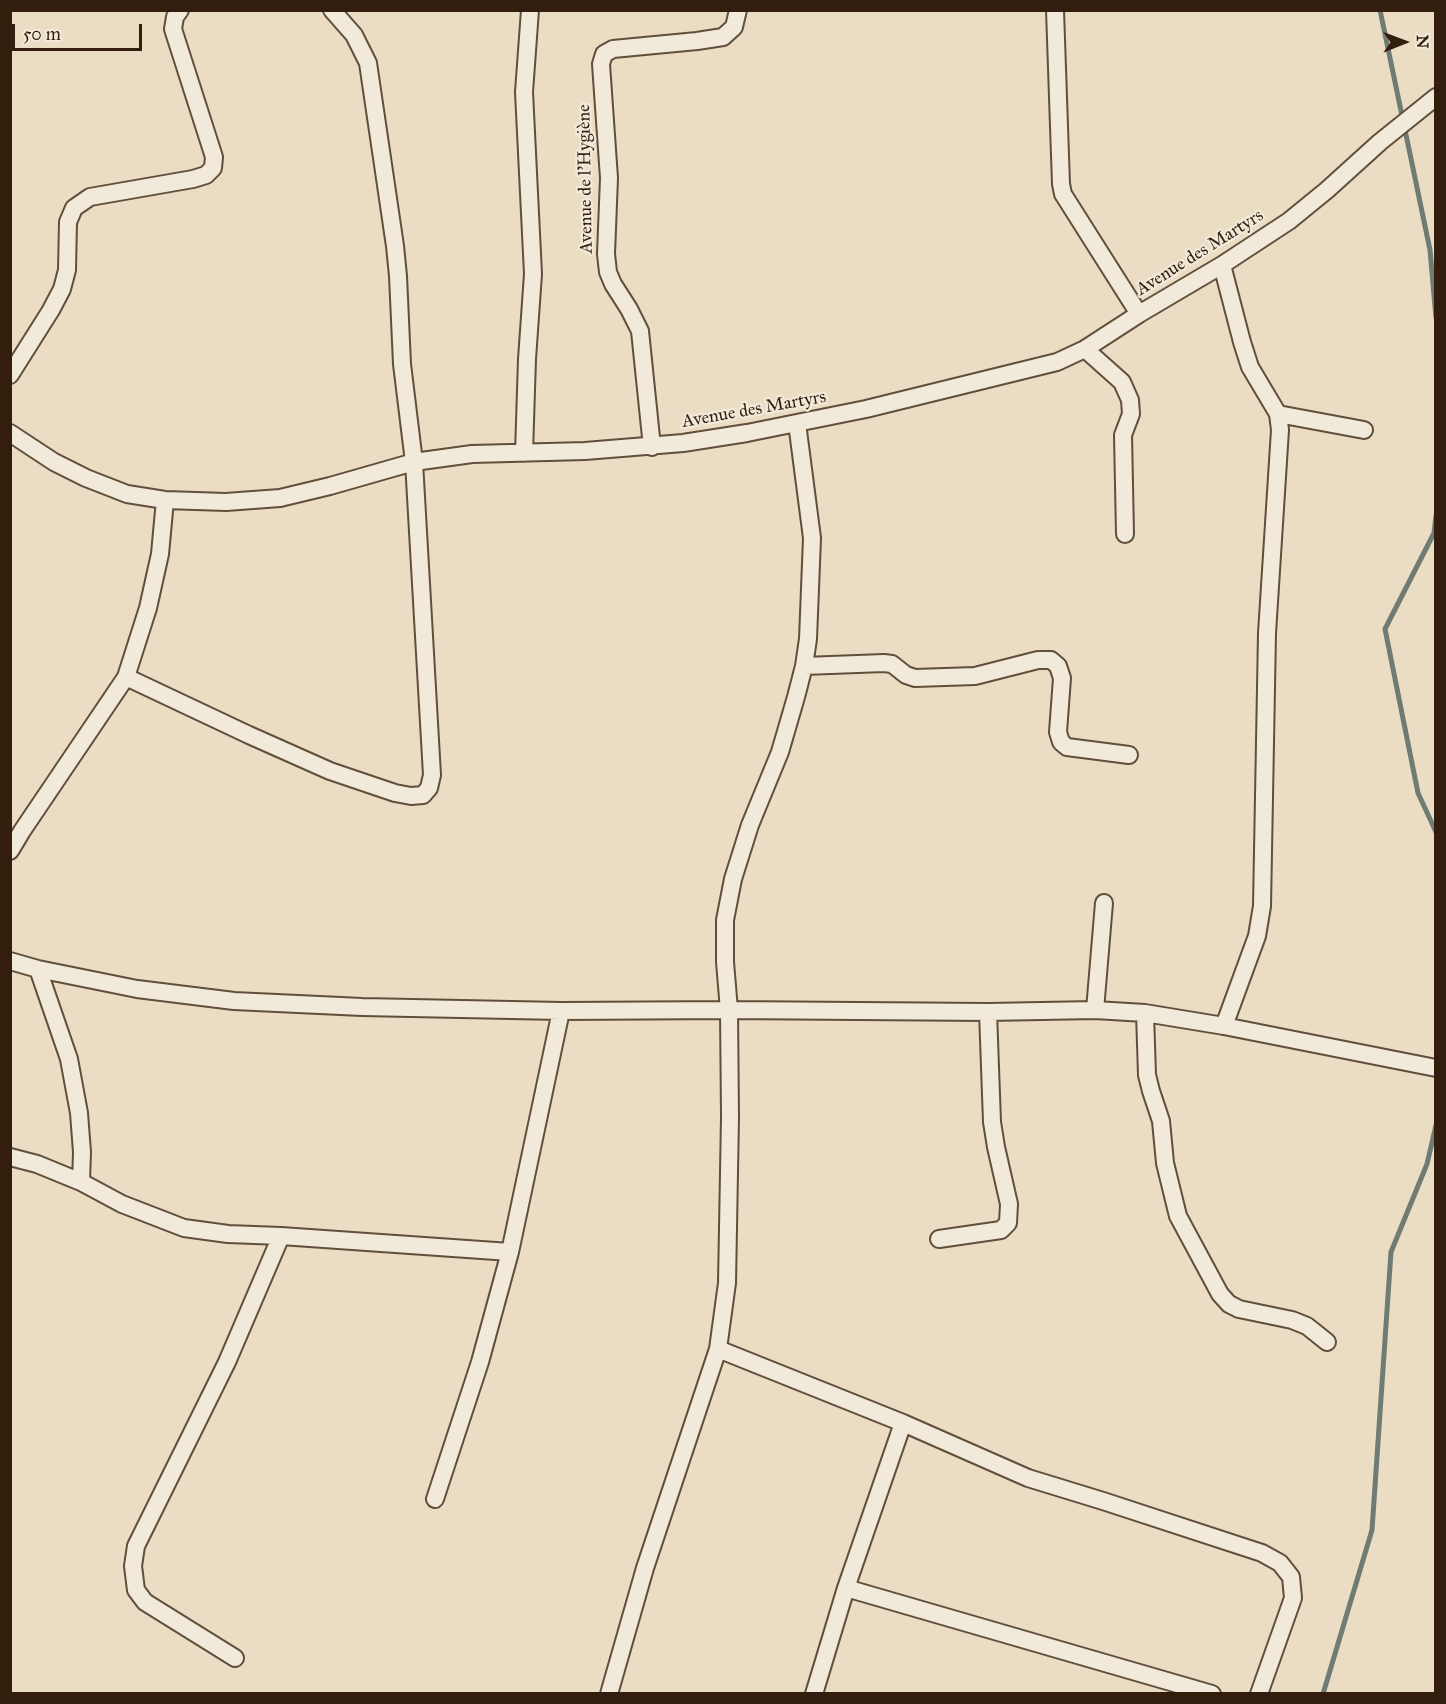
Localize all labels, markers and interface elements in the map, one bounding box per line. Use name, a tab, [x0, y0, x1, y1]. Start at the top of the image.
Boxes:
scale bar	[15, 12, 146, 50]
north arrow	[1374, 12, 1434, 72]
text: 50 m	[23, 23, 61, 45]
text: N	[1413, 35, 1432, 49]
street label: Avenue de l'Hygiène	[574, 104, 598, 254]
street label: Avenue des Martyrs	[1132, 205, 1268, 301]
street label: Avenue des Martyrs	[680, 387, 828, 433]

